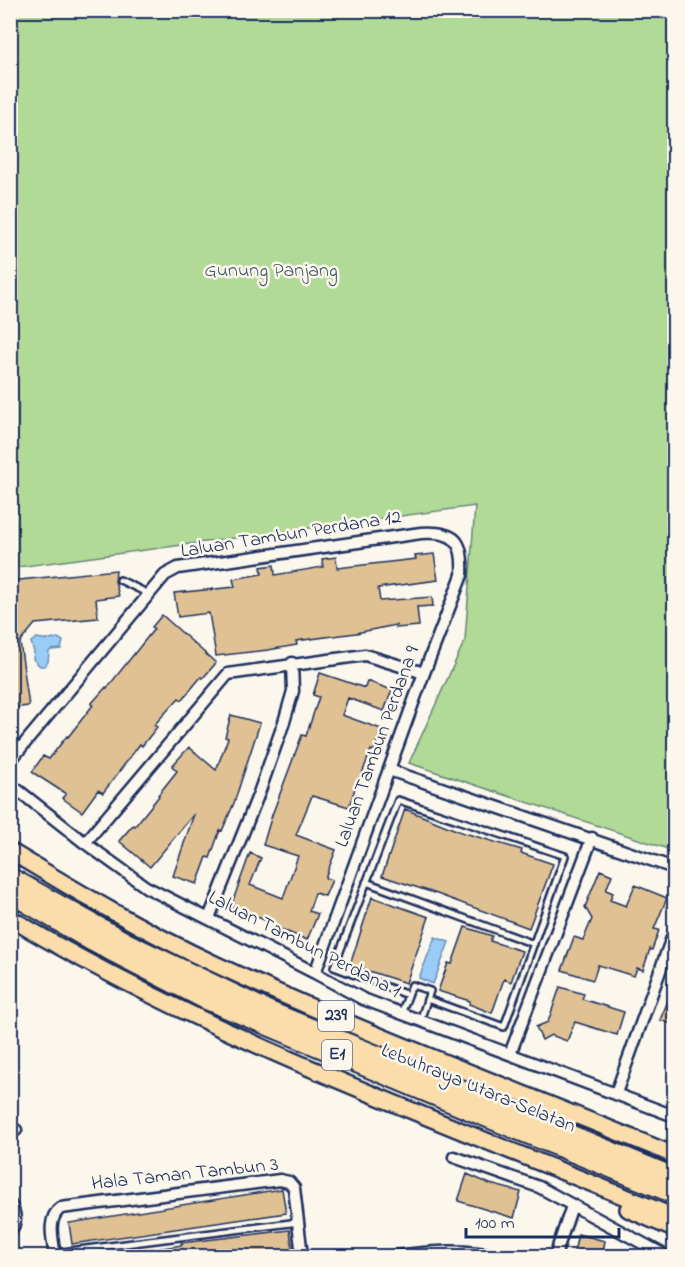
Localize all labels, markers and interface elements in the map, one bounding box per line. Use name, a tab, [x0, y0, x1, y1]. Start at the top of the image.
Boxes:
park label: Gunung Panjang	[204, 257, 338, 287]
street label: Laluan Tambun Perdana 12	[179, 503, 403, 567]
street label: Laluan Tambun Perdana 9	[328, 642, 428, 852]
street label: Laluan Tambun Perdana 1	[203, 884, 405, 1006]
road number: 239	[318, 1001, 354, 1031]
street label: Lebuhraya Utara–Selatan	[376, 1037, 580, 1141]
road number: E1	[322, 1040, 352, 1070]
street label: Hala Taman Tambun 3	[90, 1151, 280, 1199]
scale bar	[466, 1201, 619, 1239]
text: 100 m	[475, 1211, 515, 1237]

